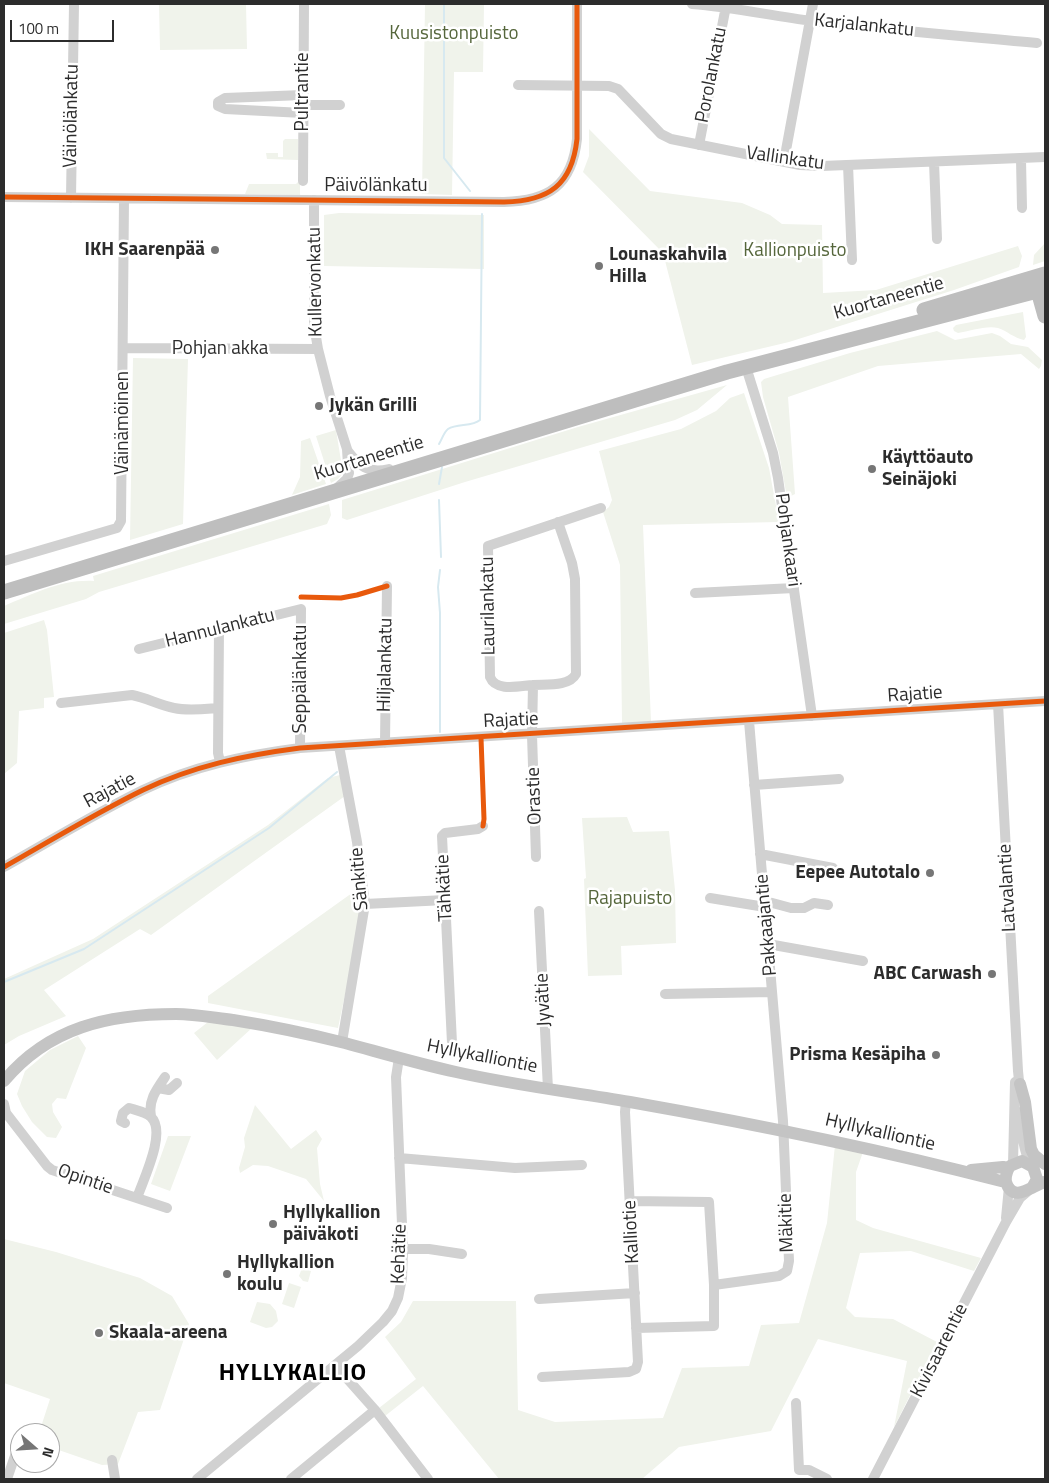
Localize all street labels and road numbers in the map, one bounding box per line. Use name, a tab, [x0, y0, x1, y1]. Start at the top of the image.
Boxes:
street label: Karjalankatu	[813, 9, 915, 43]
street label: Porolankatu	[692, 25, 732, 125]
street label: Pultrantie	[292, 52, 314, 132]
street label: Väinölänkatu	[60, 64, 84, 168]
street label: Vallinkatu	[745, 142, 825, 176]
street label: Päivölänkatu	[324, 175, 428, 197]
street label: Kullervonkatu	[304, 227, 328, 337]
street label: Kuortaneentie	[831, 272, 947, 326]
street label: Pohjan akka	[172, 338, 268, 360]
street label: Väinämöinen	[112, 371, 134, 475]
street label: Kuortaneentie	[311, 432, 427, 486]
street label: Pohjankaari	[769, 492, 805, 588]
street label: Laurilankatu	[477, 556, 501, 656]
street label: Hannulankatu	[163, 604, 277, 654]
street label: Hiljalankatu	[374, 618, 398, 712]
street label: Seppälänkatu	[290, 625, 312, 733]
street label: Rajatie	[887, 682, 943, 708]
street label: Rajatie	[483, 708, 539, 734]
street label: Orastie	[523, 767, 547, 825]
street label: Rajatie	[80, 768, 140, 814]
street label: Latvalantie	[994, 843, 1022, 933]
street label: Sänkitie	[346, 846, 374, 912]
street label: Tähkätie	[432, 854, 458, 922]
street label: Pakkaajantie	[751, 873, 783, 977]
street label: Jyvätie	[531, 973, 557, 1027]
street label: Hyllykalliontie	[425, 1035, 539, 1079]
street label: Hyllykalliontie	[823, 1109, 937, 1157]
street label: Opintie	[54, 1160, 116, 1200]
street label: Mäkitie	[775, 1193, 799, 1253]
street label: Kalliotie	[619, 1200, 645, 1264]
street label: Kehätie	[388, 1223, 412, 1285]
street label: Kivisaarentie	[907, 1300, 973, 1402]

